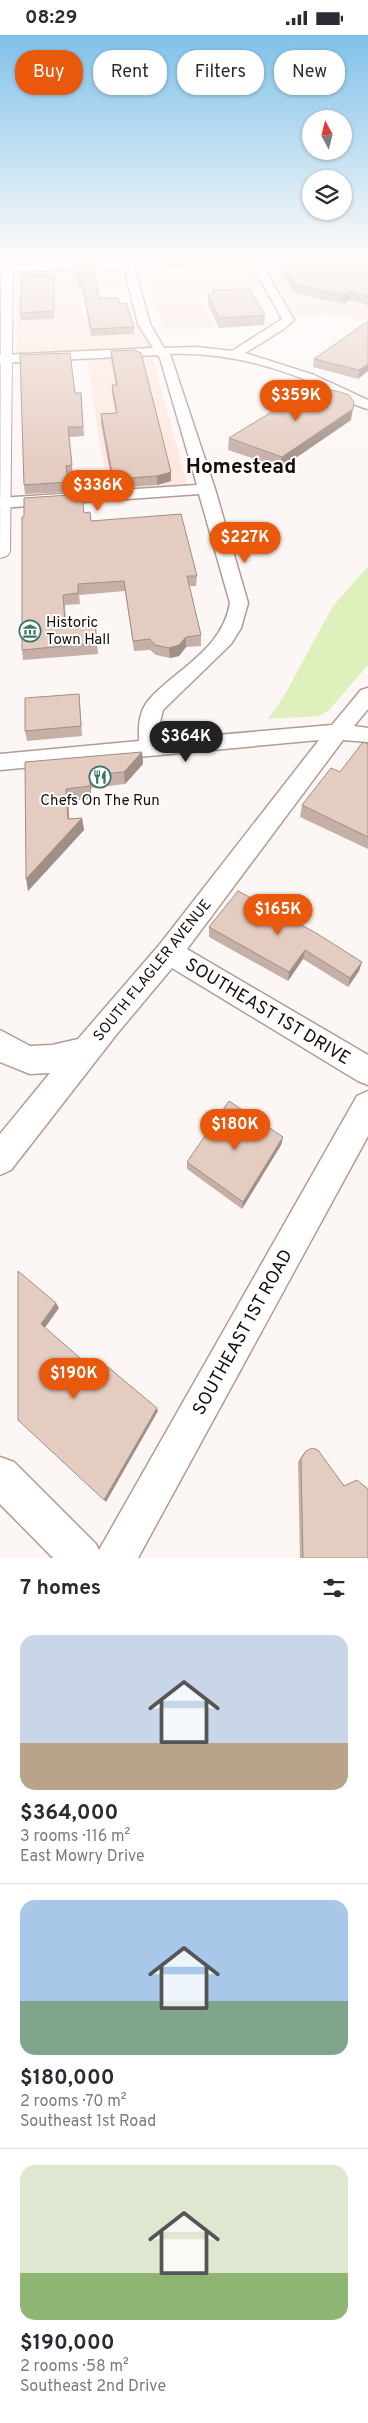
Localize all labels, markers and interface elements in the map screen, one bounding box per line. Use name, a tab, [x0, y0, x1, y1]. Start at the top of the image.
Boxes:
text: 08:29	[25, 6, 77, 30]
chip: Buy	[15, 50, 83, 95]
chip: Rent	[93, 50, 167, 95]
chip: Filters	[177, 50, 264, 95]
chip: New	[274, 50, 345, 95]
north arrow	[302, 110, 352, 160]
map controls	[302, 110, 352, 220]
button: layers	[302, 170, 352, 220]
pin: $359K	[261, 379, 331, 422]
text: $359K	[271, 386, 321, 406]
district label: Homestead	[186, 454, 296, 481]
pin: $336K	[63, 469, 133, 512]
text: $336K	[73, 476, 123, 496]
pin: $227K	[210, 521, 280, 564]
text: $227K	[221, 528, 269, 548]
place label: Historic Town Hall	[46, 614, 110, 650]
museum icon: Historic Town Hall	[18, 619, 42, 643]
pin: $364K	[151, 721, 221, 763]
text: $364K	[161, 727, 211, 747]
restaurant icon: Chefs On The Run	[88, 765, 112, 789]
place label: Chefs On The Run	[40, 792, 160, 811]
pin: $165K	[243, 893, 313, 936]
street label: SOUTH FLAGLER AVENUE	[90, 896, 216, 1046]
text: $165K	[255, 900, 302, 920]
street label: SOUTHEAST 1ST DRIVE	[180, 954, 354, 1071]
pin: $180K	[200, 1109, 270, 1151]
text: $180K	[211, 1115, 259, 1135]
street label: SOUTHEAST 1ST ROAD	[188, 1246, 298, 1420]
pin: $190K	[39, 1357, 109, 1400]
text: $190K	[50, 1364, 98, 1384]
icon: filters	[320, 1574, 348, 1602]
text: 7 homes	[20, 1575, 101, 1602]
icon: home	[139, 1667, 229, 1757]
text: $364,000	[20, 1800, 118, 1827]
text: 3 rooms · 116 m²	[20, 1827, 130, 1847]
text: East Mowry Drive	[20, 1847, 145, 1867]
icon: home	[139, 1933, 229, 2023]
text: $180,000	[20, 2065, 115, 2092]
text: 2 rooms · 70 m²	[20, 2092, 127, 2112]
text: Southeast 1st Road	[20, 2112, 156, 2132]
icon: home	[139, 2198, 229, 2288]
text: $190,000	[20, 2330, 115, 2357]
text: 2 rooms · 58 m²	[20, 2357, 129, 2377]
text: Southeast 2nd Drive	[20, 2377, 166, 2397]

